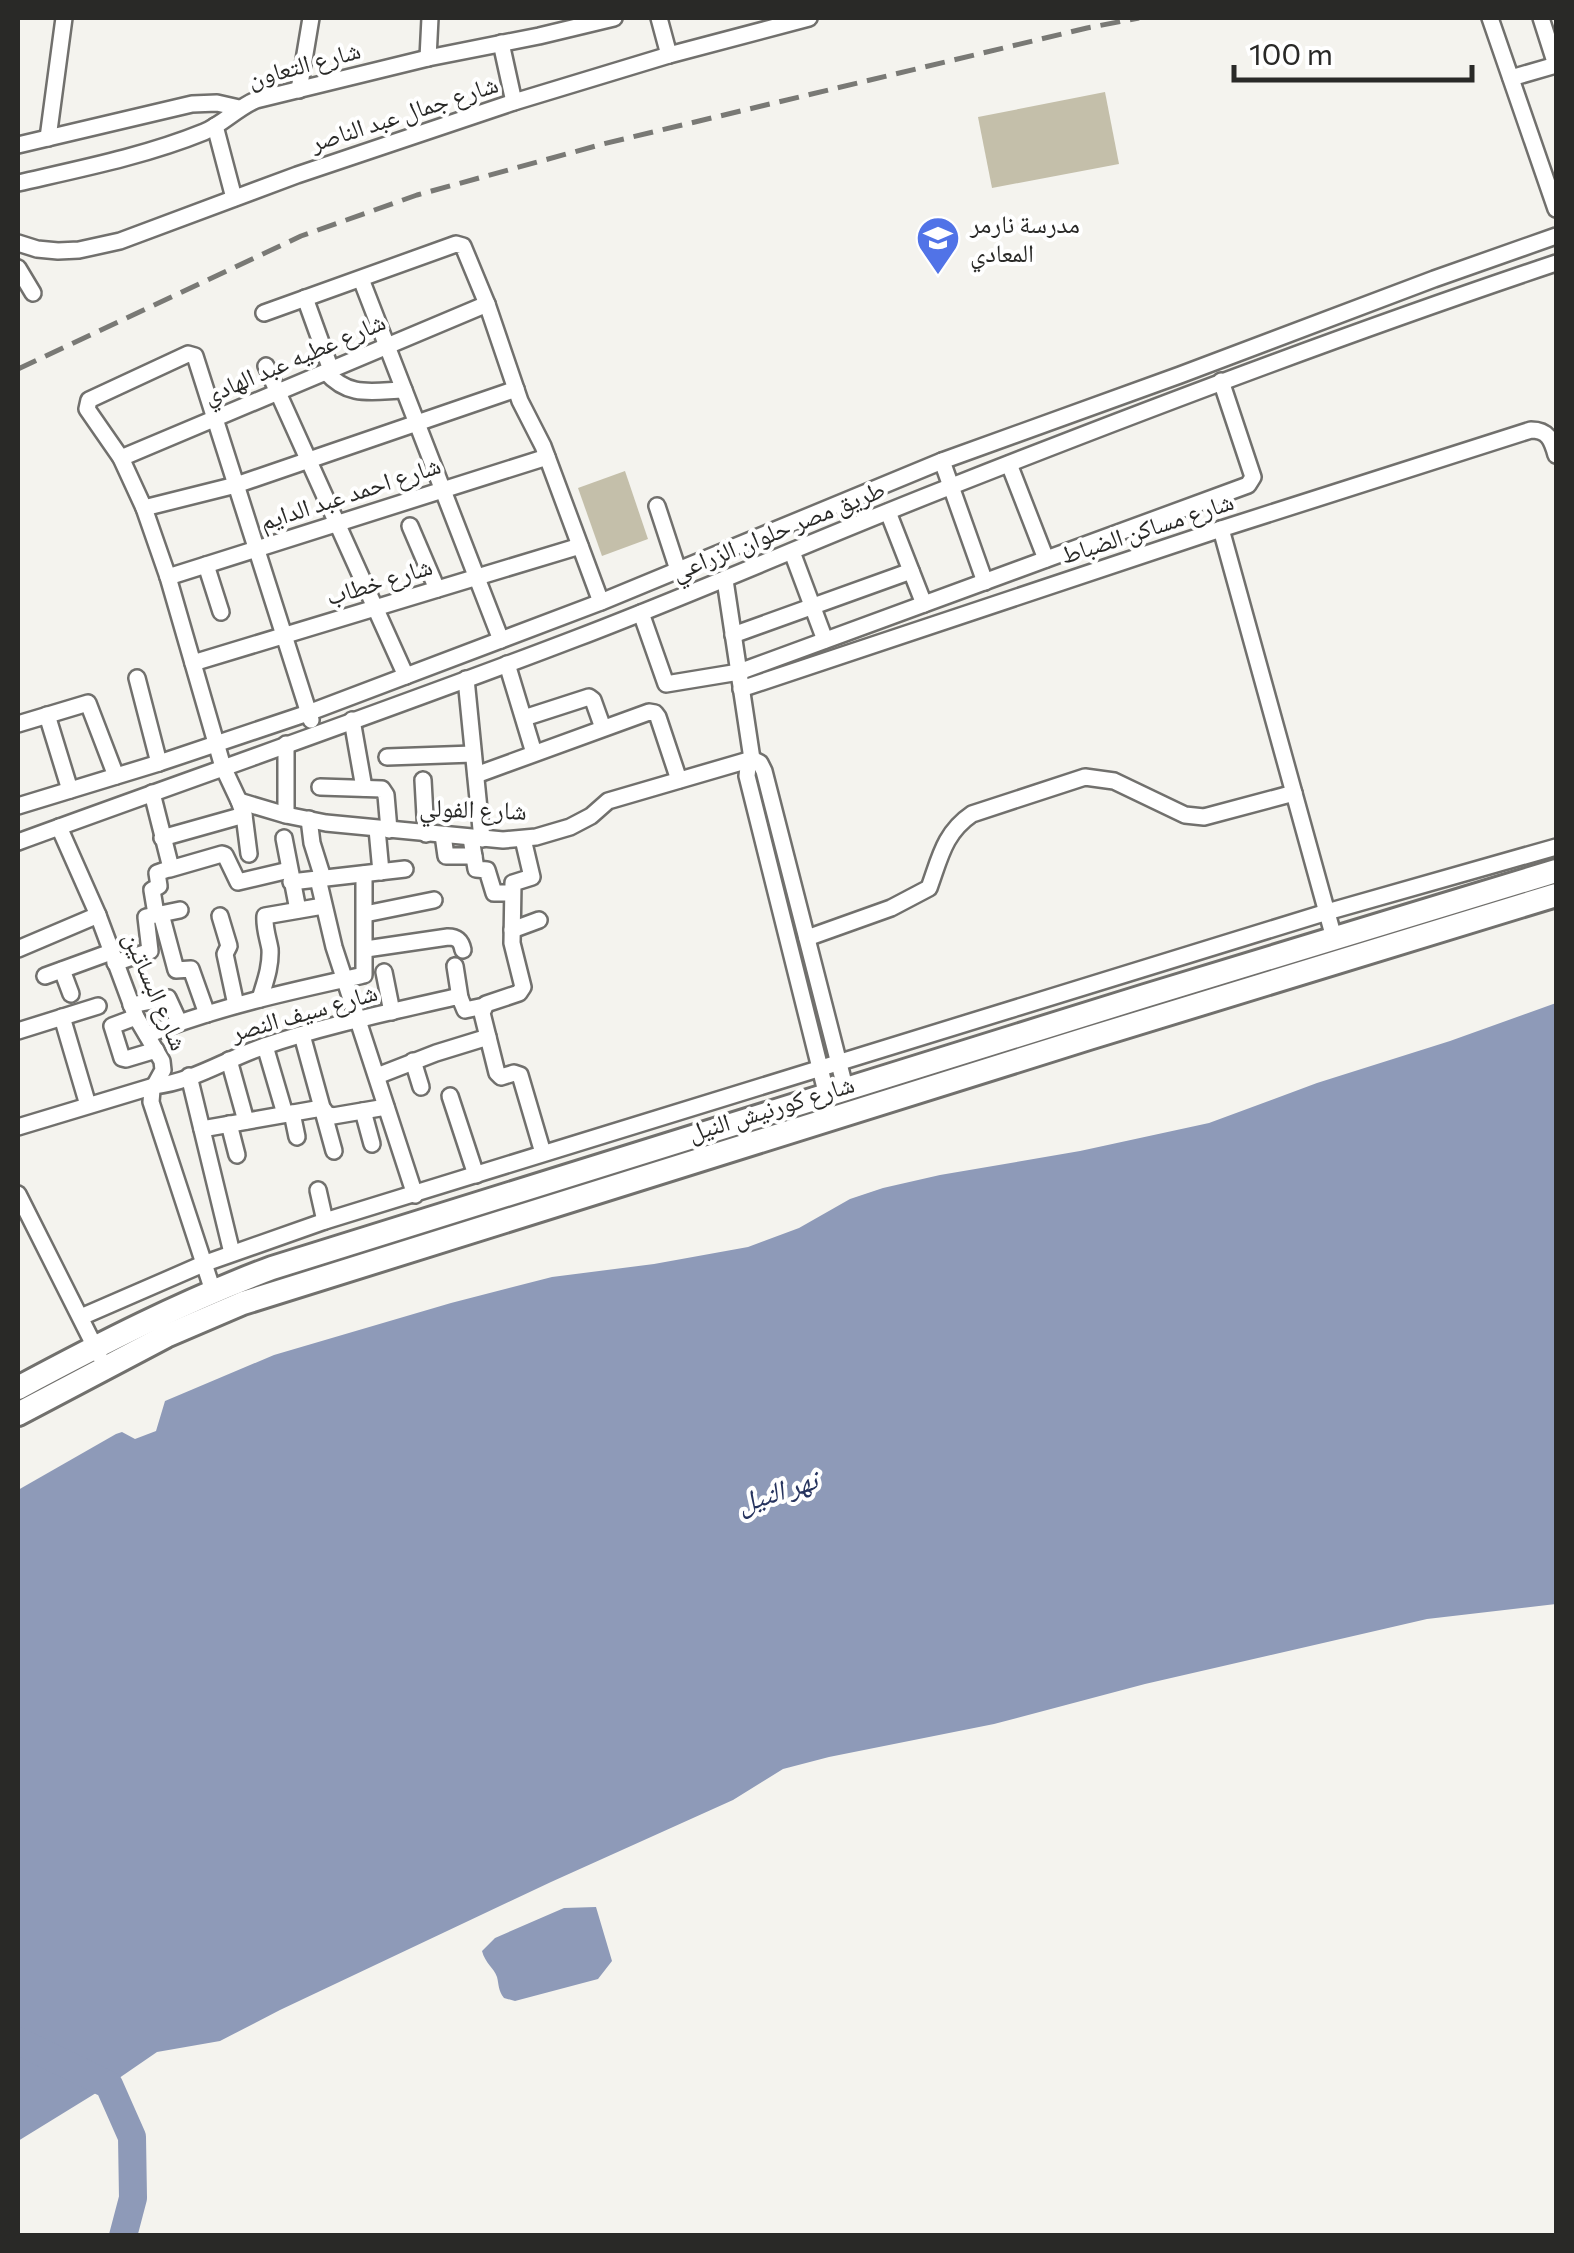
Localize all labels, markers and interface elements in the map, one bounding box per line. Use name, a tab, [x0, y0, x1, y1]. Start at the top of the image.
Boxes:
scale bar	[1234, 20, 1472, 82]
street label: شارع التعاون	[244, 34, 364, 94]
text: 100 m	[1249, 34, 1333, 71]
street label: شارع جمال عبد الناصر	[305, 68, 502, 159]
place label: مدرسة نارمر المعادي	[969, 208, 1080, 273]
school or university icon: مدرسة نارمر المعادي	[915, 215, 961, 276]
street label: شارع عطيه عبد الهادي	[198, 305, 392, 415]
street label: شارع احمد عبد الدايم	[255, 449, 445, 538]
street label: طريق مصر حلوان الزراعي	[666, 473, 891, 592]
street label: شارع مساكن الضباط	[1056, 485, 1238, 571]
street label: شارع خطاب	[322, 550, 436, 612]
street label: شارع الفولي	[419, 791, 527, 831]
street label: شارع البساتين	[117, 927, 195, 1055]
street label: شارع سيف النصر	[226, 976, 381, 1048]
street label: شارع كورنيش النيل	[684, 1067, 858, 1149]
water label: نهر النيل	[732, 1460, 826, 1521]

